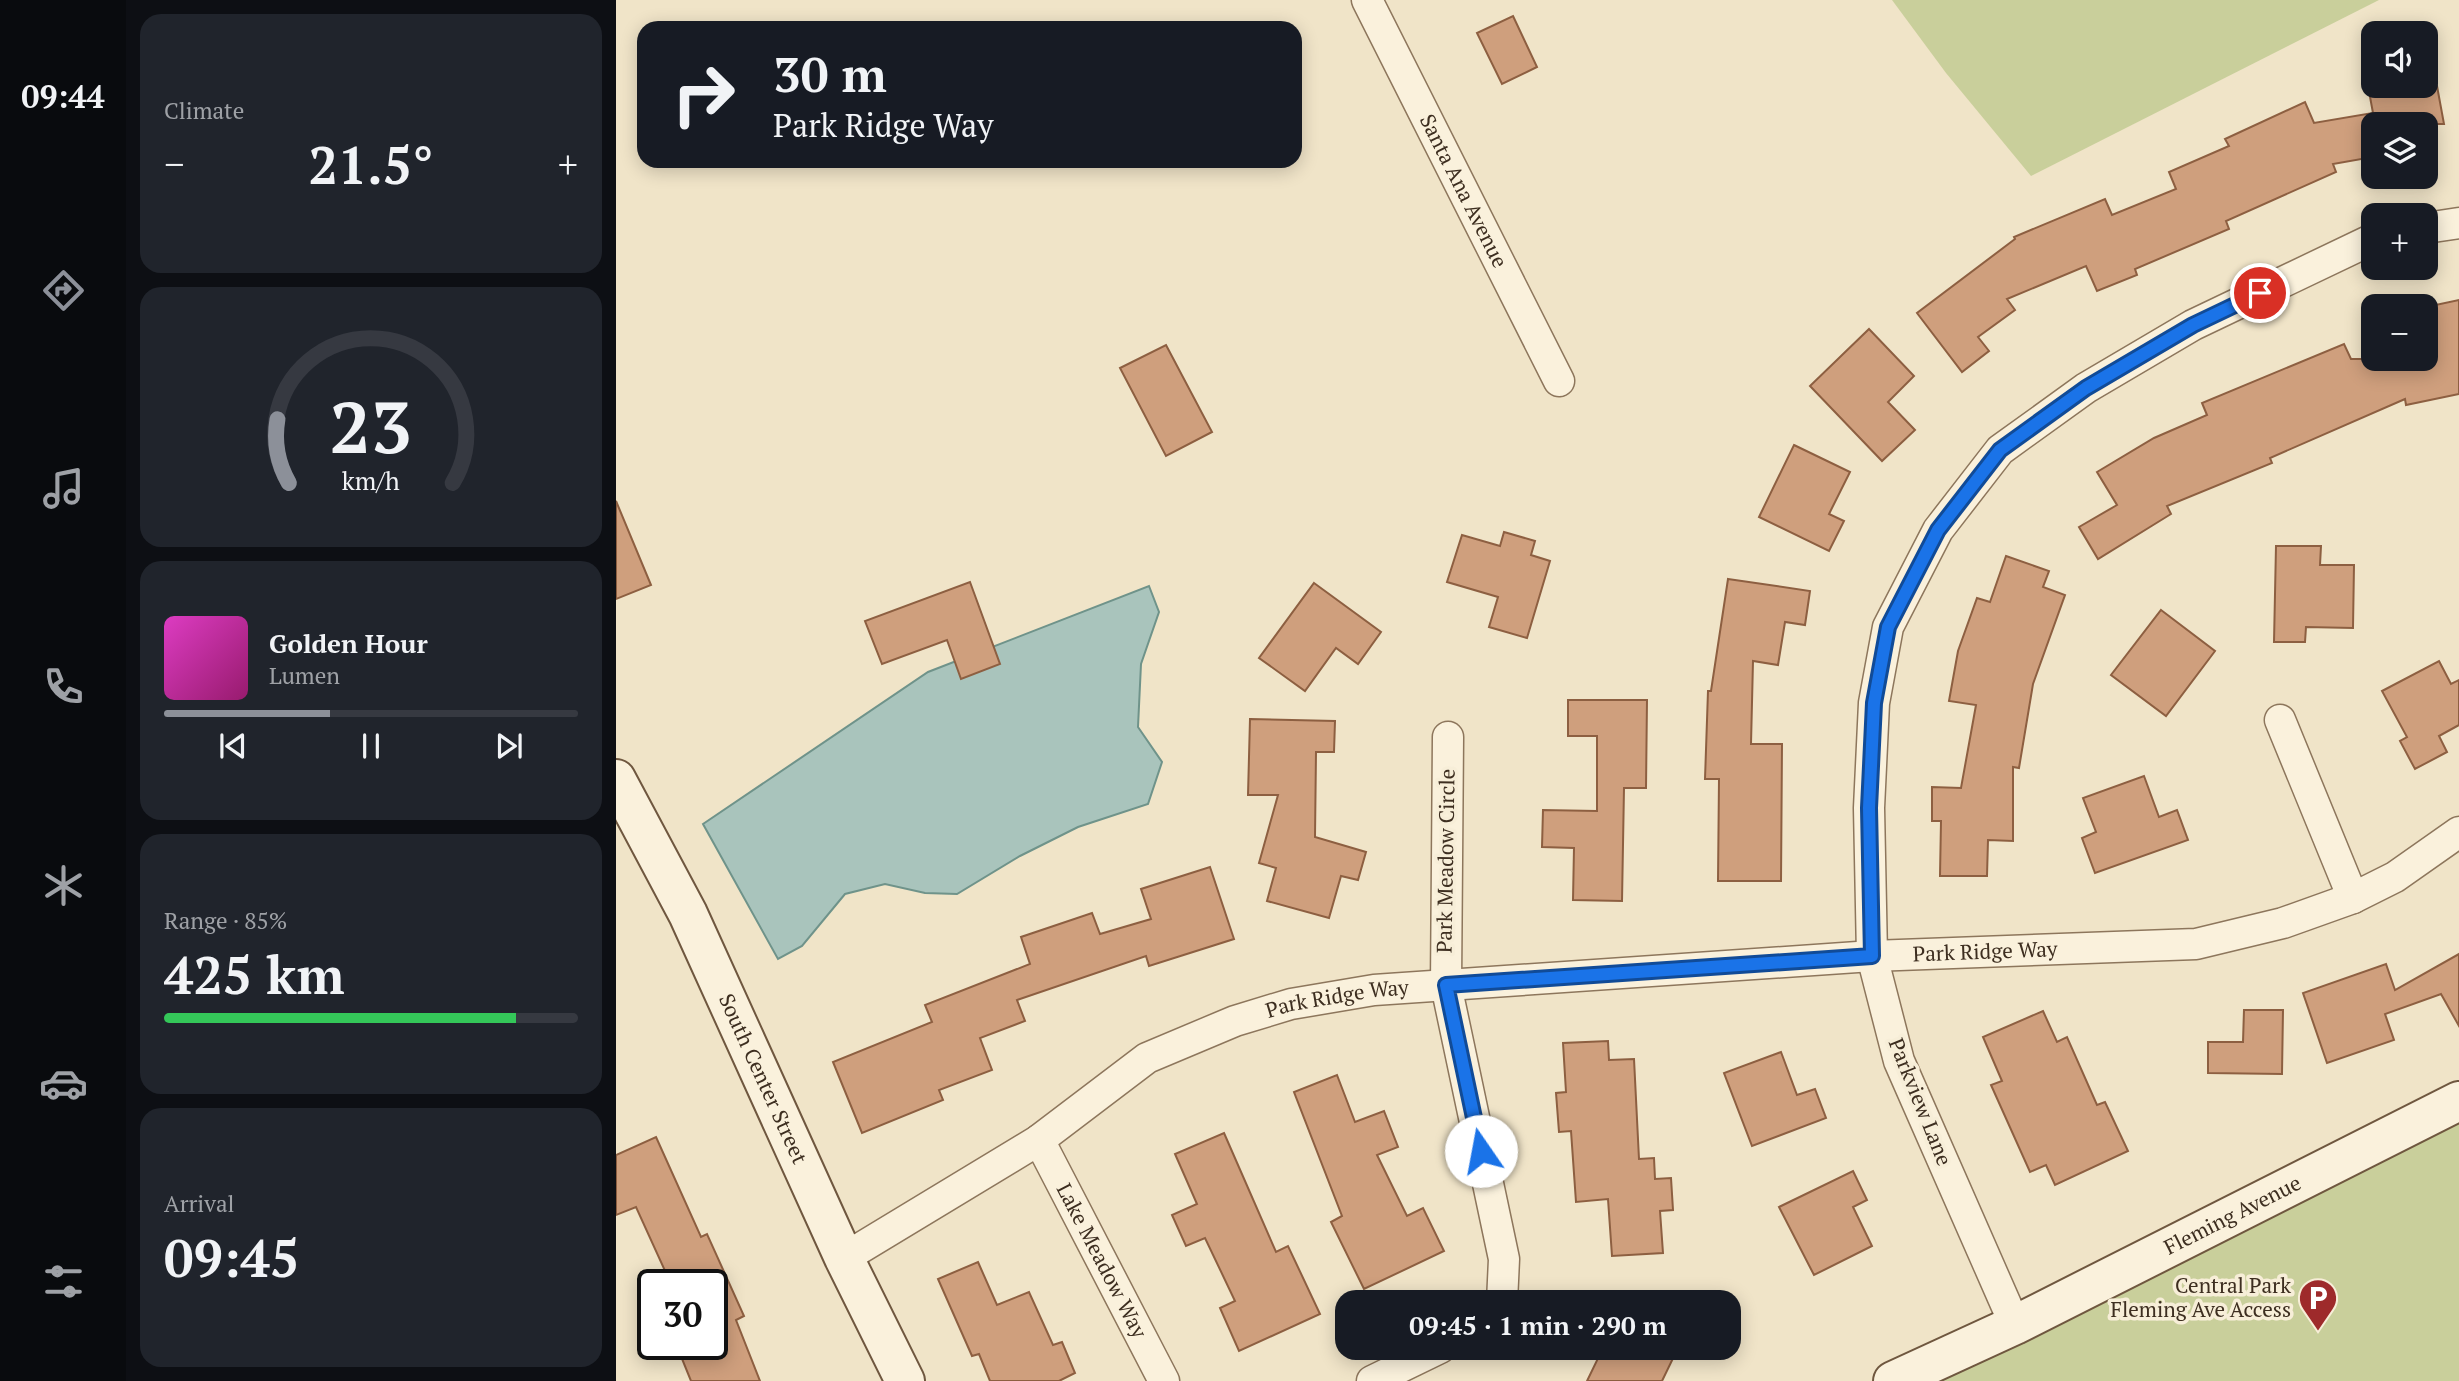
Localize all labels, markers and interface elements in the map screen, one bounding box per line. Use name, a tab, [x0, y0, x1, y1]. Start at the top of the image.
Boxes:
map controls	[2361, 21, 2438, 371]
button: sound	[2361, 21, 2438, 98]
text: 30 m	[773, 41, 887, 106]
icon: right	[658, 49, 749, 140]
text: 09:44	[21, 75, 105, 117]
text: Climate	[164, 95, 244, 126]
text: Park Ridge Way	[773, 104, 993, 146]
street label: Santa Ana Avenue	[1414, 109, 1515, 272]
button: layers	[2361, 112, 2438, 189]
text: 21.5°	[308, 130, 434, 199]
text: −	[164, 139, 184, 189]
text: +	[558, 139, 578, 189]
button: +	[2361, 203, 2438, 280]
pin	[2230, 263, 2290, 323]
icon: directions	[39, 266, 88, 315]
icon: arrive	[2241, 274, 2279, 312]
button: −	[2361, 294, 2438, 371]
text: 23	[330, 378, 412, 475]
icon: music	[39, 464, 88, 513]
text: km/h	[342, 464, 400, 497]
text: Golden Hour	[269, 626, 428, 660]
text: Lumen	[269, 660, 340, 691]
icon: phone	[39, 662, 88, 711]
icon: previous	[214, 727, 252, 765]
icon: pause	[352, 727, 390, 765]
icon: next	[490, 727, 528, 765]
street label: Park Meadow Circle	[1429, 769, 1461, 953]
icon: climate	[39, 861, 88, 910]
text: Range · 85%	[164, 905, 287, 936]
street label: Park Ridge Way	[1912, 934, 2058, 967]
text: 425 km	[164, 940, 345, 1009]
street label: Park Ridge Way	[1262, 973, 1410, 1024]
street label: South Center Street	[713, 989, 814, 1168]
street label: Parkview Lane	[1883, 1034, 1959, 1169]
icon: car	[39, 1059, 88, 1108]
position arrow	[1444, 1114, 1518, 1188]
street label: Fleming Avenue	[2159, 1168, 2305, 1261]
street label: Lake Meadow Way	[1051, 1178, 1154, 1343]
text: Arrival	[164, 1188, 235, 1219]
text: 09:45	[164, 1223, 299, 1292]
icon: filters	[39, 1257, 88, 1306]
speed limit sign: 30	[637, 1269, 728, 1360]
place label: Central Park Fleming Ave Access	[2111, 1271, 2291, 1323]
parking icon: Central Park Fleming Ave Access	[2297, 1277, 2339, 1332]
text: 09:45 · 1 min · 290 m	[1409, 1308, 1667, 1342]

